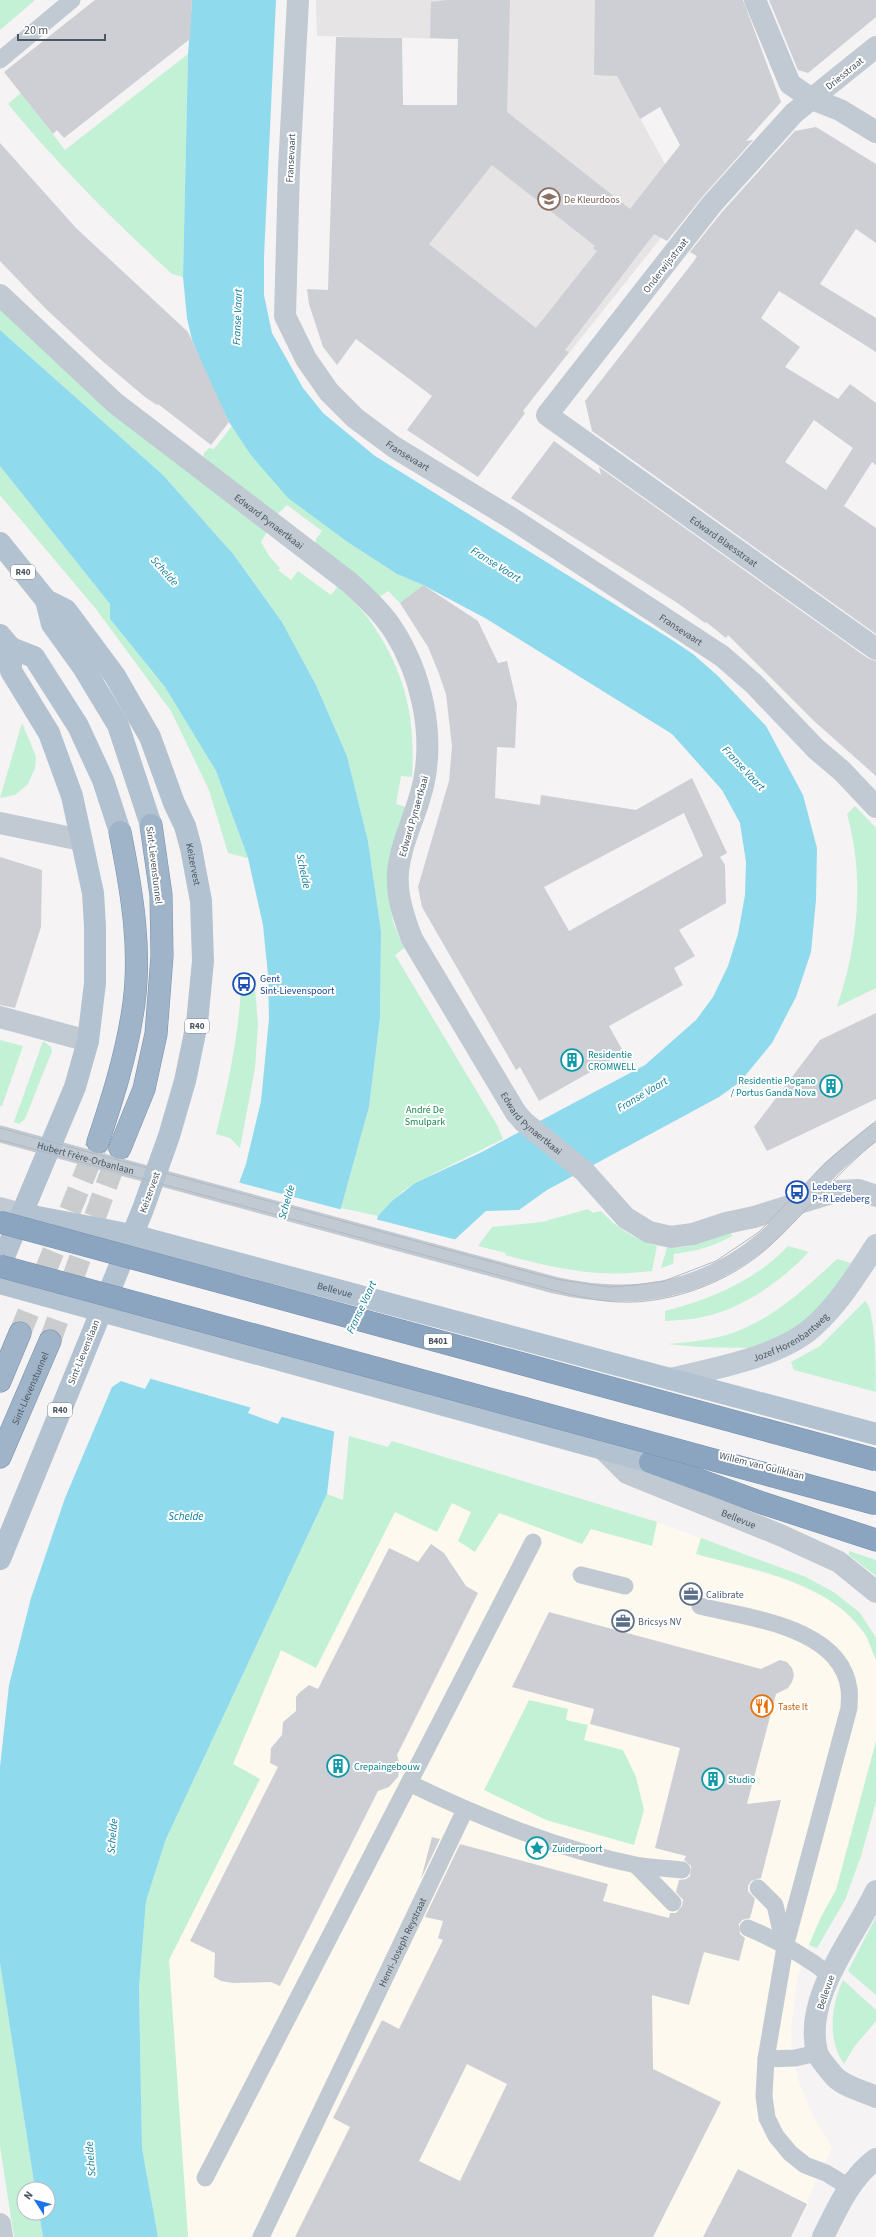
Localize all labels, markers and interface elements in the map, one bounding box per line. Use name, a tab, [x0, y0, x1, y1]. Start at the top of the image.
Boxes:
scale bar	[18, 16, 105, 42]
text: 20 m	[24, 22, 48, 39]
street label: Driesstraat	[823, 54, 867, 93]
street label: Fransevaart	[283, 133, 299, 183]
school or university icon: De Kleurdoos	[536, 186, 562, 212]
place label: De Kleurdoos	[564, 193, 620, 207]
street label: Onderwijsstraat	[640, 235, 692, 296]
water label: Franse Vaart	[229, 288, 246, 346]
street label: Fransevaart	[383, 437, 433, 475]
street label: Edward Pynaertkaai	[231, 491, 306, 553]
street label: Edward Blaesstraat	[687, 513, 761, 571]
water label: Franse Vaart	[468, 543, 524, 586]
water label: Schelde	[147, 553, 182, 589]
road number: R40	[11, 565, 35, 579]
street label: Fransevaart	[656, 611, 706, 650]
water label: Franse Vaart	[719, 743, 769, 794]
street label: Edward Pynaertkaai	[396, 774, 432, 858]
street label: Sint-Lievenstunnel	[142, 825, 166, 905]
street label: Keizervest	[182, 841, 204, 887]
water label: Schelde	[293, 852, 315, 890]
bus stop icon: Gent Sint-Lievenspoort	[231, 971, 257, 997]
place label: Gent Sint-Lievenspoort	[260, 972, 335, 998]
road number: R40	[185, 1019, 209, 1033]
building icon: Residentie CROMWELL	[559, 1047, 585, 1073]
place label: Residentie CROMWELL	[588, 1048, 636, 1074]
water label: Franse Vaart	[614, 1073, 671, 1115]
building icon: Residentie Pogano / Portus Ganda Nova	[818, 1073, 844, 1099]
place label: Residentie Pogano / Portus Ganda Nova	[731, 1074, 816, 1100]
street label: Edward Pynaertkaai	[497, 1089, 565, 1158]
park label: André De Smulpark	[405, 1103, 445, 1129]
street label: Hubert Frère-Orbanlaan	[35, 1138, 136, 1178]
street label: Keizervest	[136, 1169, 164, 1215]
bus stop icon: Ledeberg P+R Ledeberg	[784, 1179, 810, 1205]
place label: Ledeberg P+R Ledeberg	[812, 1180, 869, 1206]
water label: Schelde	[274, 1183, 299, 1221]
water label: Franse Vaart	[343, 1278, 380, 1336]
street label: Bellevue	[315, 1279, 354, 1302]
street label: Jozef Horenbantweg	[751, 1310, 832, 1365]
street label: Sint-Lievenslaan	[64, 1318, 103, 1387]
road number: B401	[424, 1334, 452, 1348]
street label: Sint-Lievenstunnel	[9, 1349, 53, 1427]
road number: R40	[48, 1403, 72, 1417]
street label: Willem van Guliklaan	[718, 1449, 806, 1483]
street label: Bellevue	[719, 1506, 758, 1533]
water label: Schelde	[168, 1509, 204, 1524]
office icon: Calibrate	[678, 1581, 704, 1607]
place label: Calibrate	[706, 1588, 744, 1602]
office icon: Bricsys NV	[610, 1608, 636, 1634]
place label: Bricsys NV	[638, 1615, 682, 1629]
restaurant icon: Taste It	[749, 1693, 775, 1719]
place label: Taste It	[778, 1700, 808, 1714]
building icon: Crepaingebouw	[325, 1753, 351, 1779]
place label: Crepaingebouw	[354, 1760, 420, 1774]
building icon: Studio	[700, 1766, 726, 1792]
place label: Studio	[728, 1773, 755, 1787]
water label: Schelde	[103, 1818, 122, 1854]
place icon: Zuiderpoort	[524, 1835, 550, 1861]
place label: Zuiderpoort	[552, 1842, 603, 1856]
street label: Henri-Joseph Reystraat	[376, 1895, 430, 1989]
street label: Bellevue	[813, 1973, 838, 2012]
water label: Schelde	[81, 2141, 100, 2177]
north arrow	[16, 2181, 56, 2221]
text: N	[20, 2188, 37, 2203]

